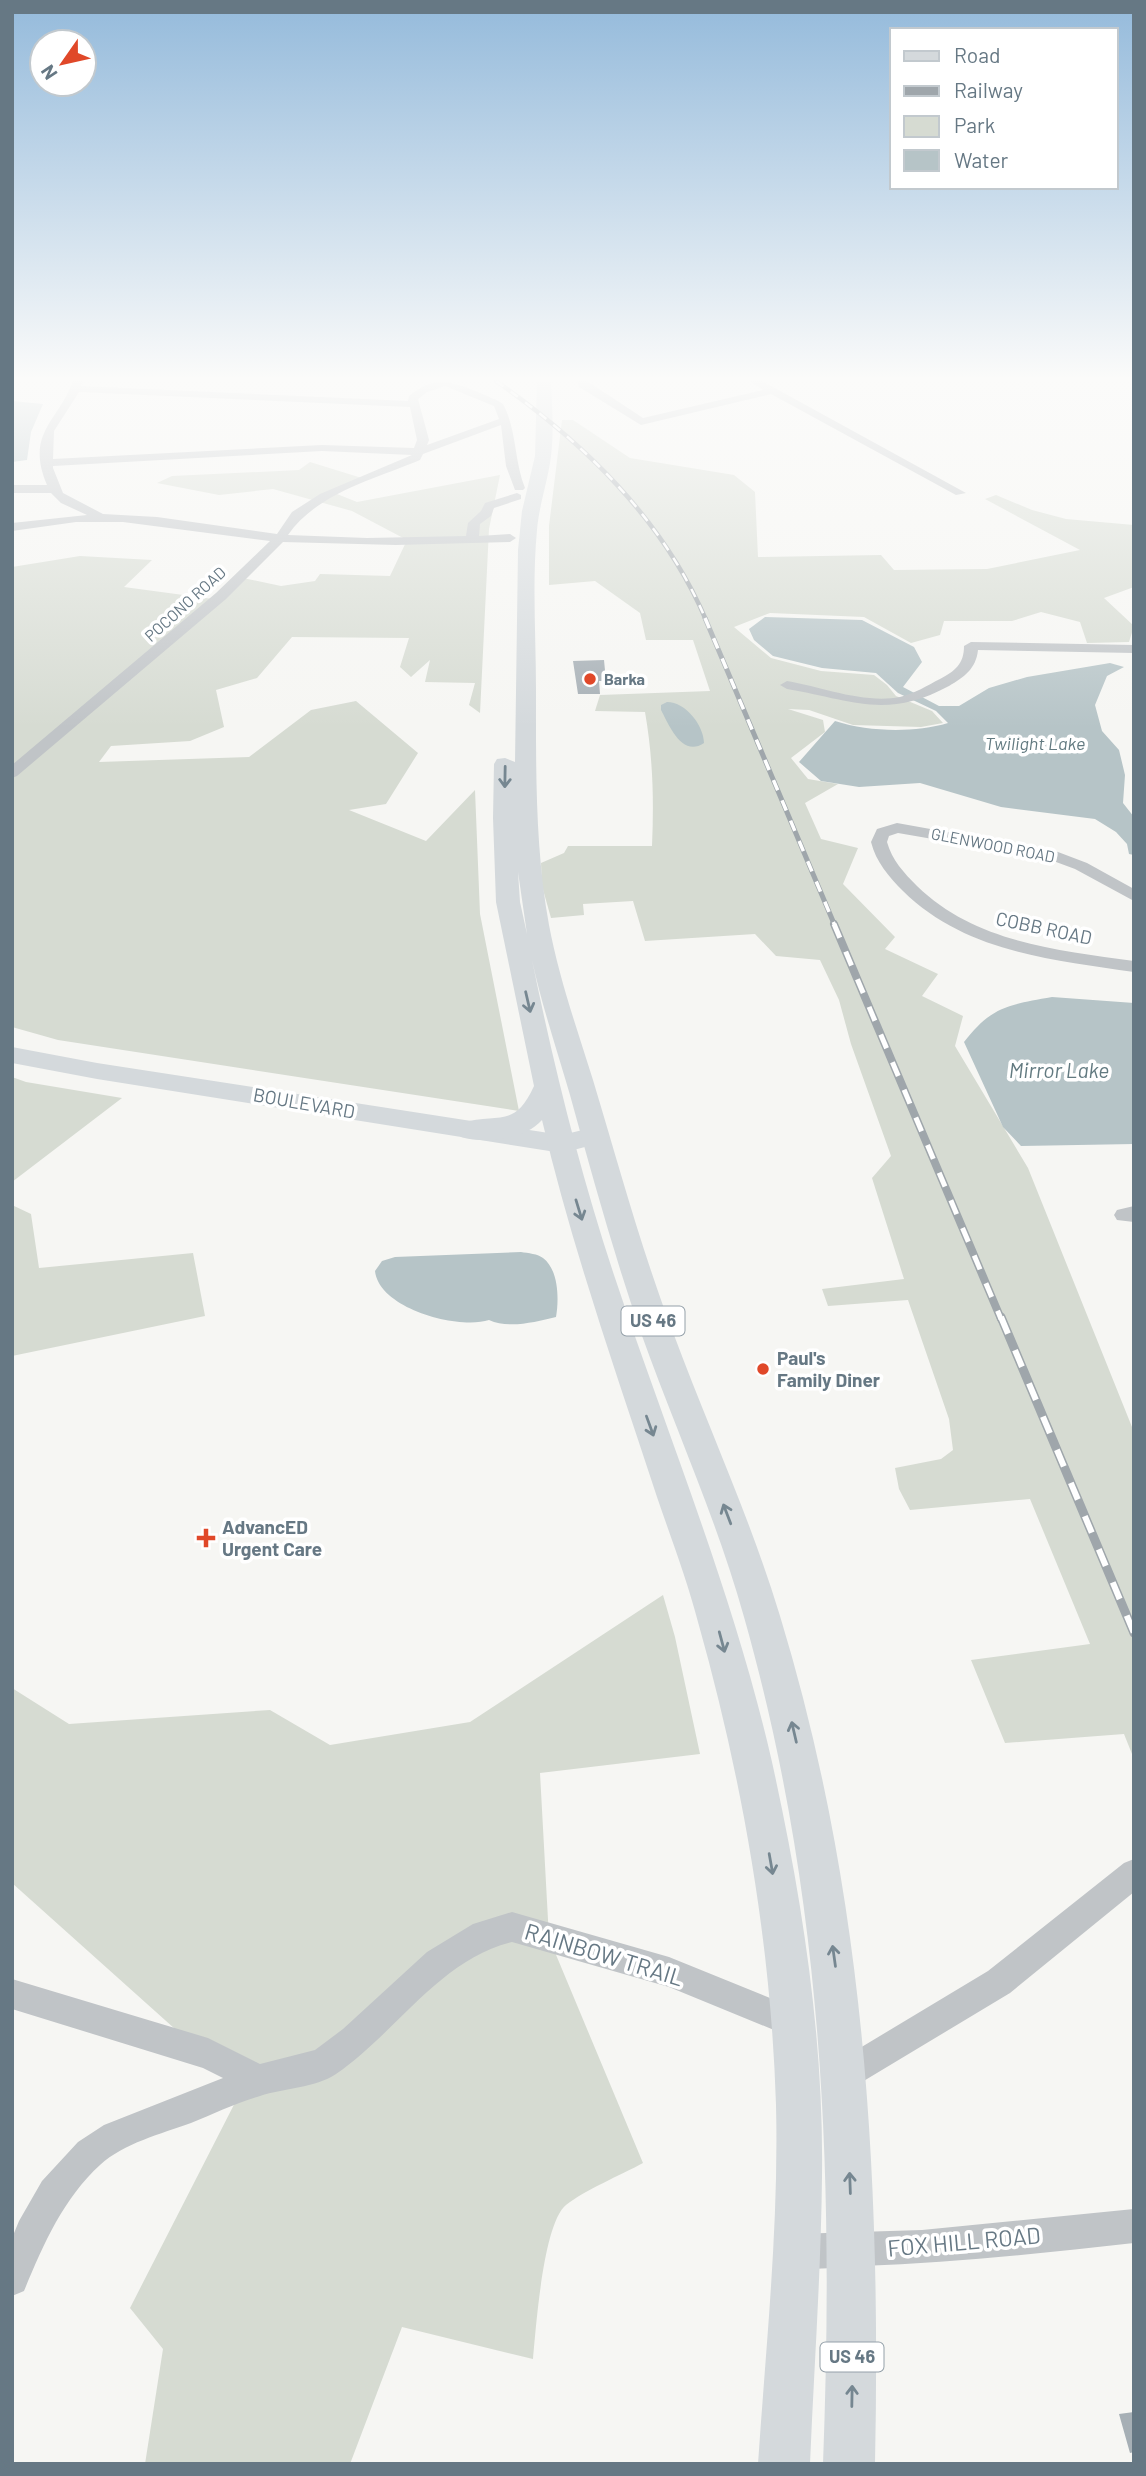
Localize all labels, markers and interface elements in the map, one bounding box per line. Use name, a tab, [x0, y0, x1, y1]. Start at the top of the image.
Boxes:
north arrow	[28, 28, 98, 98]
legend	[890, 28, 1118, 189]
text: Road	[954, 42, 1000, 67]
text: N	[35, 61, 62, 84]
text: Railway	[954, 77, 1023, 102]
text: Park	[954, 112, 995, 137]
text: Water	[954, 147, 1009, 172]
street label: POCONO ROAD	[140, 562, 229, 645]
place label: Barka	[604, 669, 645, 688]
marker: Barka	[582, 671, 598, 687]
water label: Twilight Lake	[985, 732, 1085, 754]
one-way arrow	[498, 765, 511, 788]
street label: GLENWOOD ROAD	[930, 823, 1056, 866]
street label: COBB ROAD	[994, 906, 1094, 949]
one-way arrow	[521, 990, 535, 1013]
water label: Mirror Lake	[1009, 1057, 1109, 1082]
street label: BOULEVARD	[251, 1082, 357, 1123]
one-way arrow	[574, 1199, 587, 1221]
road number: US 46	[622, 1306, 684, 1336]
place label: Paul's Family Diner	[777, 1346, 881, 1391]
marker: Paul's Family Diner	[755, 1361, 771, 1377]
one-way arrow	[644, 1415, 657, 1437]
one-way arrow	[720, 1504, 733, 1526]
place label: AdvancED Urgent Care	[222, 1515, 322, 1560]
marker: AdvancED Urgent Care	[196, 1528, 216, 1548]
one-way arrow	[716, 1630, 729, 1653]
one-way arrow	[787, 1721, 800, 1744]
one-way arrow	[765, 1852, 778, 1875]
street label: RAINBOW TRAIL	[522, 1917, 687, 1991]
one-way arrow	[827, 1945, 840, 1968]
one-way arrow	[843, 2171, 856, 2194]
street label: FOX HILL ROAD	[886, 2220, 1042, 2262]
road number: US 46	[820, 2342, 884, 2372]
one-way arrow	[845, 2384, 858, 2407]

